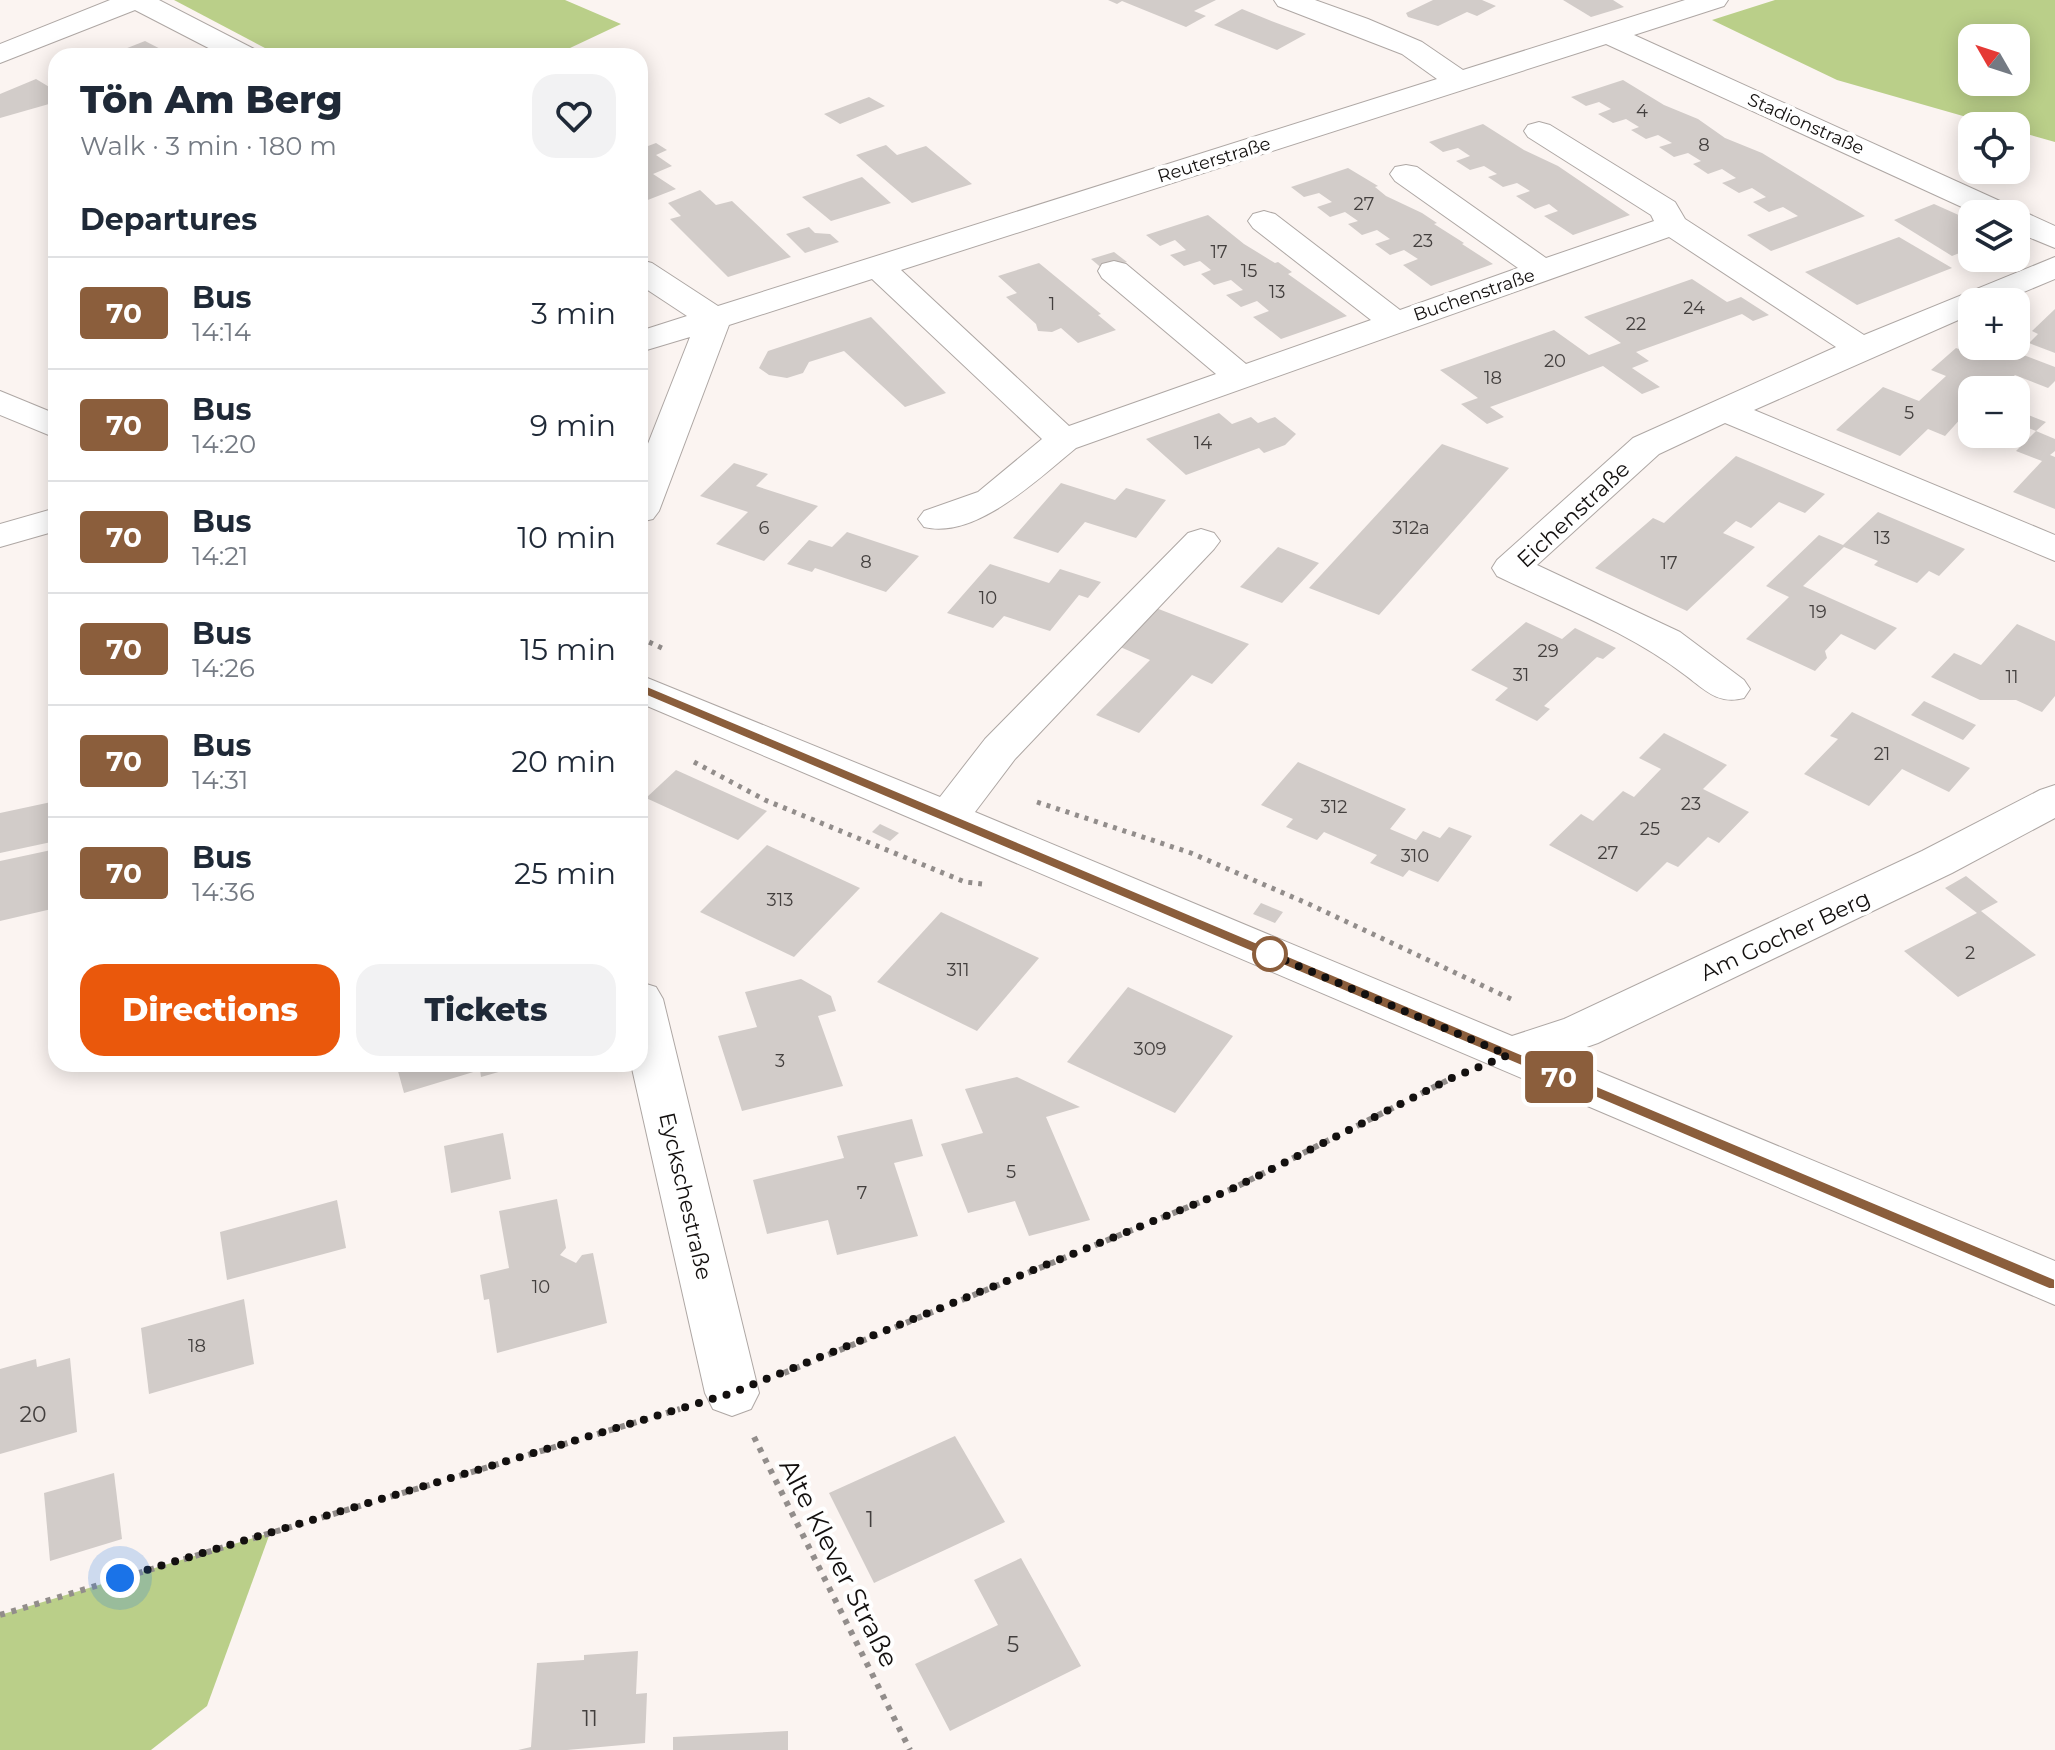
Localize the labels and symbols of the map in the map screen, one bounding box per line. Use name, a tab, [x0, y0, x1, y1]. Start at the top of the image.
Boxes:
north arrow	[1958, 24, 2030, 96]
street label: Stadionstraße	[1744, 88, 1868, 160]
house number: 4	[1636, 100, 1648, 122]
street label: Reuterstraße	[1155, 132, 1273, 188]
house number: 8	[1698, 134, 1710, 156]
house number: 27	[1354, 193, 1374, 215]
house number: 23	[1413, 230, 1433, 252]
house number: 17	[1210, 241, 1228, 263]
house number: 15	[1241, 260, 1257, 282]
street label: Buchenstraße	[1410, 264, 1538, 326]
house number: 13	[1269, 281, 1285, 303]
house number: 1	[1049, 293, 1055, 315]
house number: 24	[1683, 297, 1705, 319]
house number: 22	[1626, 313, 1646, 335]
house number: 20	[1544, 350, 1566, 372]
house number: 18	[1484, 367, 1502, 389]
house number: 5	[1904, 402, 1914, 424]
house number: 14	[1194, 432, 1212, 454]
street label: Eichenstraße	[1511, 455, 1635, 573]
house number: 6	[759, 517, 770, 539]
house number: 312a	[1392, 517, 1430, 539]
house number: 13	[1874, 527, 1890, 549]
house number: 8	[860, 551, 872, 573]
house number: 17	[1660, 552, 1678, 574]
house number: 10	[979, 587, 997, 609]
house number: 19	[1809, 601, 1827, 623]
house number: 29	[1537, 640, 1559, 662]
house number: 31	[1513, 664, 1529, 686]
house number: 11	[2006, 666, 2019, 688]
house number: 21	[1874, 743, 1890, 765]
house number: 23	[1681, 793, 1701, 815]
house number: 312	[1321, 796, 1347, 818]
house number: 25	[1640, 818, 1660, 840]
house number: 27	[1598, 842, 1618, 864]
house number: 310	[1401, 845, 1429, 867]
street label: Am Gocher Berg	[1696, 884, 1874, 987]
house number: 313	[767, 889, 793, 911]
unlabelled marker	[1253, 937, 1287, 971]
house number: 2	[1965, 942, 1975, 964]
house number: 311	[946, 959, 970, 981]
house number: 309	[1133, 1038, 1167, 1060]
house number: 3	[775, 1050, 785, 1072]
line badge: 70	[1523, 1051, 1595, 1103]
street label: Eyckschestraße	[653, 1110, 718, 1282]
house number: 5	[1006, 1161, 1016, 1183]
house number: 7	[857, 1182, 867, 1204]
house number: 10	[532, 1276, 550, 1298]
house number: 18	[188, 1335, 206, 1357]
house number: 20	[19, 1401, 47, 1428]
street label: Alte Klever Straße	[773, 1453, 905, 1673]
house number: 1	[866, 1506, 874, 1533]
your location	[100, 1558, 140, 1598]
house number: 5	[1007, 1631, 1019, 1658]
house number: 11	[582, 1705, 598, 1732]

